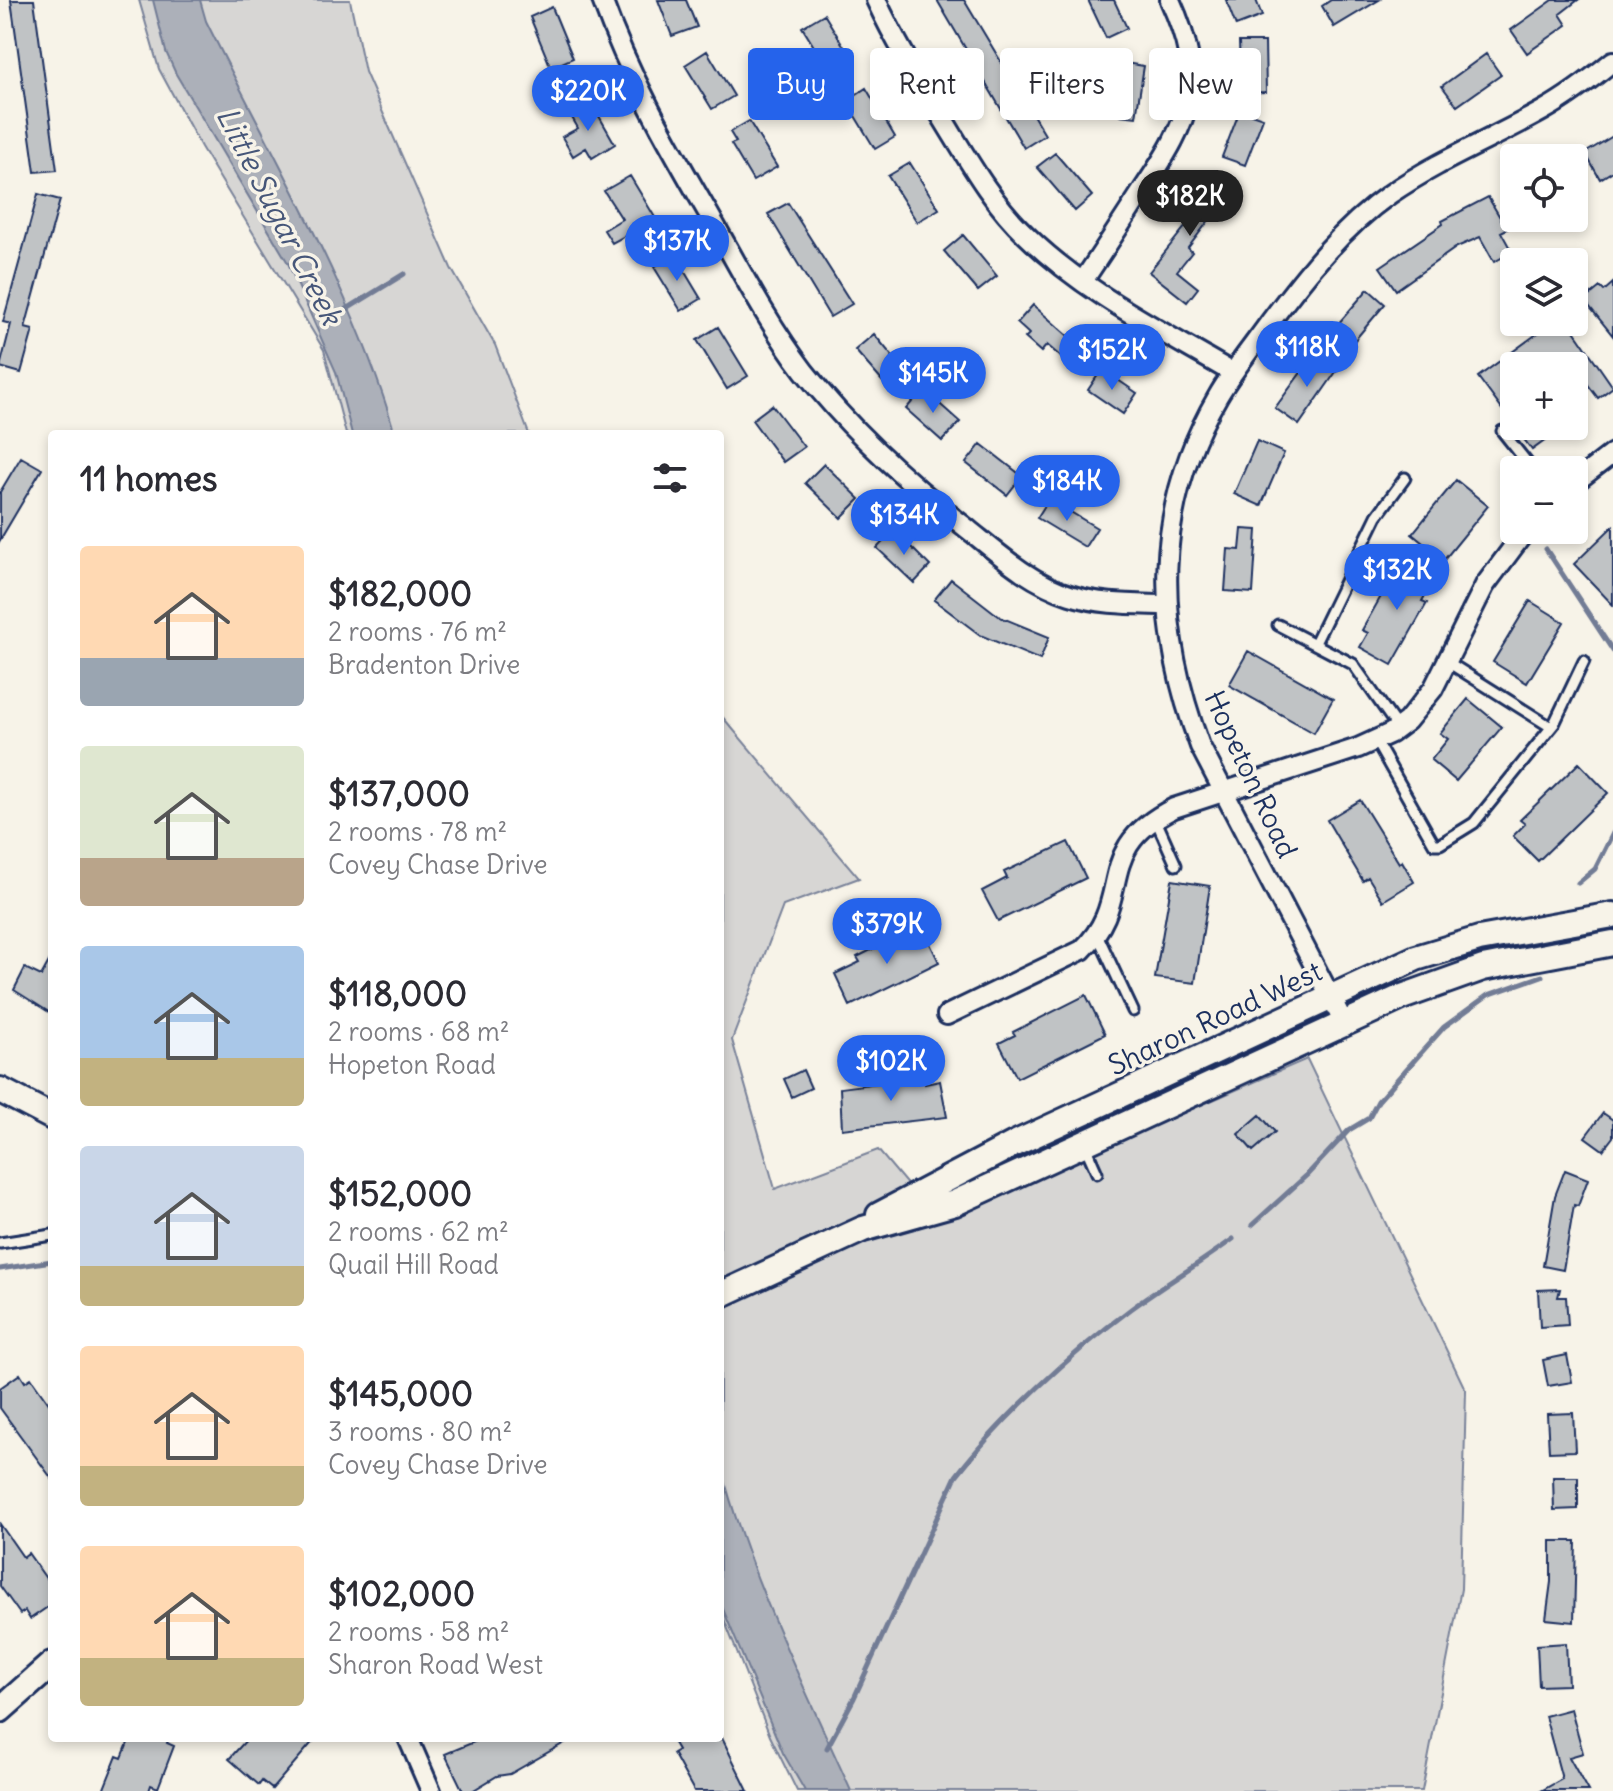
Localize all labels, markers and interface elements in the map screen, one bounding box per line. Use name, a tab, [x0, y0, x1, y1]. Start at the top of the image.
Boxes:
chip: Buy	[748, 48, 854, 120]
chip: Rent	[870, 48, 984, 120]
chip: Filters	[1000, 48, 1133, 120]
chip: New	[1149, 48, 1261, 120]
pin: $220K	[532, 65, 644, 133]
text: $220K	[550, 74, 626, 107]
water label: Little Sugar Creek	[209, 100, 352, 332]
map controls	[1500, 144, 1588, 544]
button: locate	[1500, 144, 1588, 232]
pin: $182K	[1134, 170, 1246, 238]
text: $182K	[1155, 179, 1225, 212]
pin: $137K	[621, 215, 733, 283]
text: $137K	[643, 224, 711, 257]
button: layers	[1500, 248, 1588, 336]
pin: $118K	[1251, 321, 1363, 389]
pin: $152K	[1056, 324, 1168, 392]
text: $118K	[1274, 330, 1340, 363]
text: $152K	[1077, 333, 1147, 366]
pin: $145K	[877, 347, 989, 415]
button: +	[1500, 352, 1588, 440]
text: $145K	[898, 356, 968, 389]
pin: $184K	[1011, 455, 1123, 523]
icon: filters	[648, 456, 692, 500]
button: −	[1500, 456, 1588, 544]
text: 11 homes	[80, 457, 217, 500]
text: $184K	[1032, 464, 1102, 497]
pin: $134K	[848, 489, 960, 557]
text: $134K	[869, 498, 939, 531]
pin: $132K	[1341, 544, 1453, 612]
text: $132K	[1362, 553, 1432, 586]
text: $182,000	[328, 572, 472, 615]
icon: home	[144, 578, 240, 674]
text: 2 rooms · 76 m²	[328, 615, 507, 648]
text: Bradenton Drive	[328, 648, 520, 681]
street label: Hopeton Road	[1197, 685, 1305, 863]
text: $137,000	[328, 772, 470, 815]
icon: home	[144, 778, 240, 874]
text: 2 rooms · 78 m²	[328, 815, 507, 848]
text: Covey Chase Drive	[328, 848, 548, 881]
pin: $379K	[831, 898, 943, 966]
text: $379K	[851, 907, 923, 940]
street label: Sharon Road West	[1102, 953, 1328, 1083]
text: $118,000	[328, 972, 467, 1015]
icon: home	[144, 978, 240, 1074]
text: 2 rooms · 68 m²	[328, 1015, 510, 1048]
pin: $102K	[835, 1035, 947, 1103]
text: $102K	[855, 1044, 927, 1077]
text: Hopeton Road	[328, 1048, 496, 1081]
text: $152,000	[328, 1172, 472, 1215]
icon: home	[144, 1178, 240, 1274]
text: 2 rooms · 62 m²	[328, 1215, 509, 1248]
text: Quail Hill Road	[328, 1248, 499, 1281]
text: $145,000	[328, 1372, 473, 1415]
icon: home	[144, 1378, 240, 1474]
text: 3 rooms · 80 m²	[328, 1415, 512, 1448]
text: Covey Chase Drive	[328, 1448, 548, 1481]
text: $102,000	[328, 1572, 475, 1615]
icon: home	[144, 1578, 240, 1674]
text: 2 rooms · 58 m²	[328, 1615, 509, 1648]
text: Sharon Road West	[328, 1648, 543, 1681]

